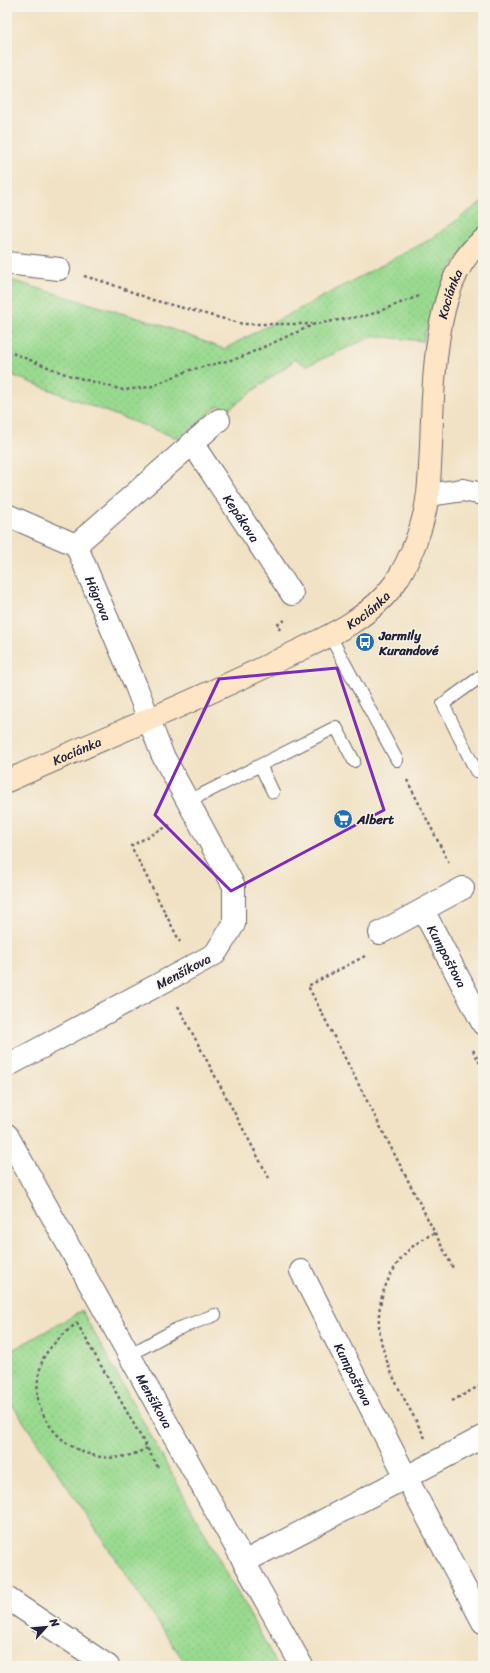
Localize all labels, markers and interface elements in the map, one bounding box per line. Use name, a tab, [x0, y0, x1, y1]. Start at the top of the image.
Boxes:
street label: Kociánka	[431, 265, 469, 321]
street label: Kepákova	[217, 489, 266, 548]
street label: Högrova	[78, 572, 118, 625]
street label: Kociánka	[341, 585, 396, 636]
place label: Jarmily Kurandové	[378, 624, 439, 662]
bus stop icon: Jarmily Kurandové	[354, 631, 376, 653]
street label: Kociánka	[49, 730, 106, 772]
supermarket icon: Albert	[332, 808, 354, 830]
place label: Albert	[356, 808, 394, 831]
street label: Kumpoštova	[421, 921, 473, 992]
street label: Menšíkova	[151, 947, 216, 996]
street label: Kumpoštova	[327, 1339, 379, 1411]
street label: Menšíkova	[130, 1369, 179, 1433]
north arrow	[26, 1607, 66, 1647]
text: N	[44, 1614, 65, 1631]

